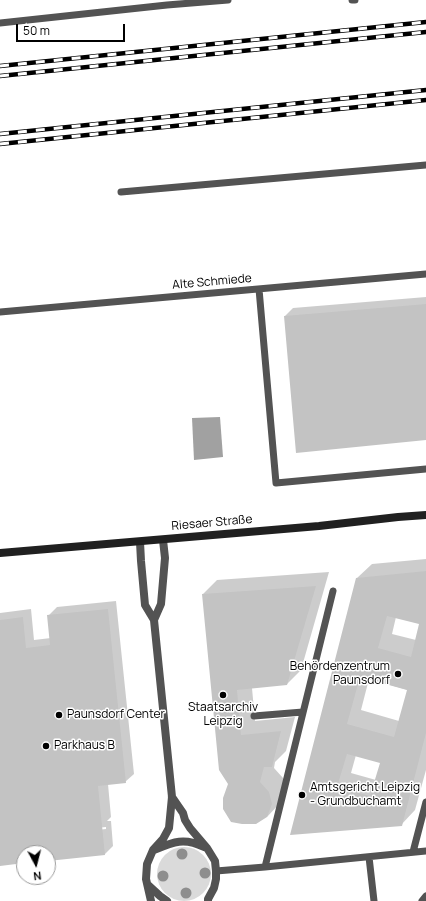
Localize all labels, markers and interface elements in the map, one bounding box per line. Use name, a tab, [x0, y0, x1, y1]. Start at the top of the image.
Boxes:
scale bar	[18, 16, 127, 42]
text: 50 m	[23, 22, 50, 39]
street label: Alte Schmiede	[172, 271, 252, 293]
street label: Riesaer Straße	[171, 512, 253, 534]
place label: Behördenzentrum Paunsdorf	[290, 660, 390, 688]
marker: Behördenzentrum Paunsdorf	[393, 669, 403, 679]
marker: Staatsarchiv Leipzig	[218, 690, 228, 700]
place label: Staatsarchiv Leipzig	[188, 701, 258, 729]
place label: Paunsdorf Center	[67, 708, 165, 722]
marker: Paunsdorf Center	[54, 710, 64, 720]
place label: Parkhaus B	[54, 739, 115, 753]
marker: Parkhaus B	[41, 741, 51, 751]
place label: Amtsgericht Leipzig - Grundbuchamt	[310, 781, 420, 809]
marker: Amtsgericht Leipzig - Grundbuchamt	[297, 790, 307, 800]
north arrow	[16, 845, 56, 885]
text: N	[33, 868, 42, 884]

